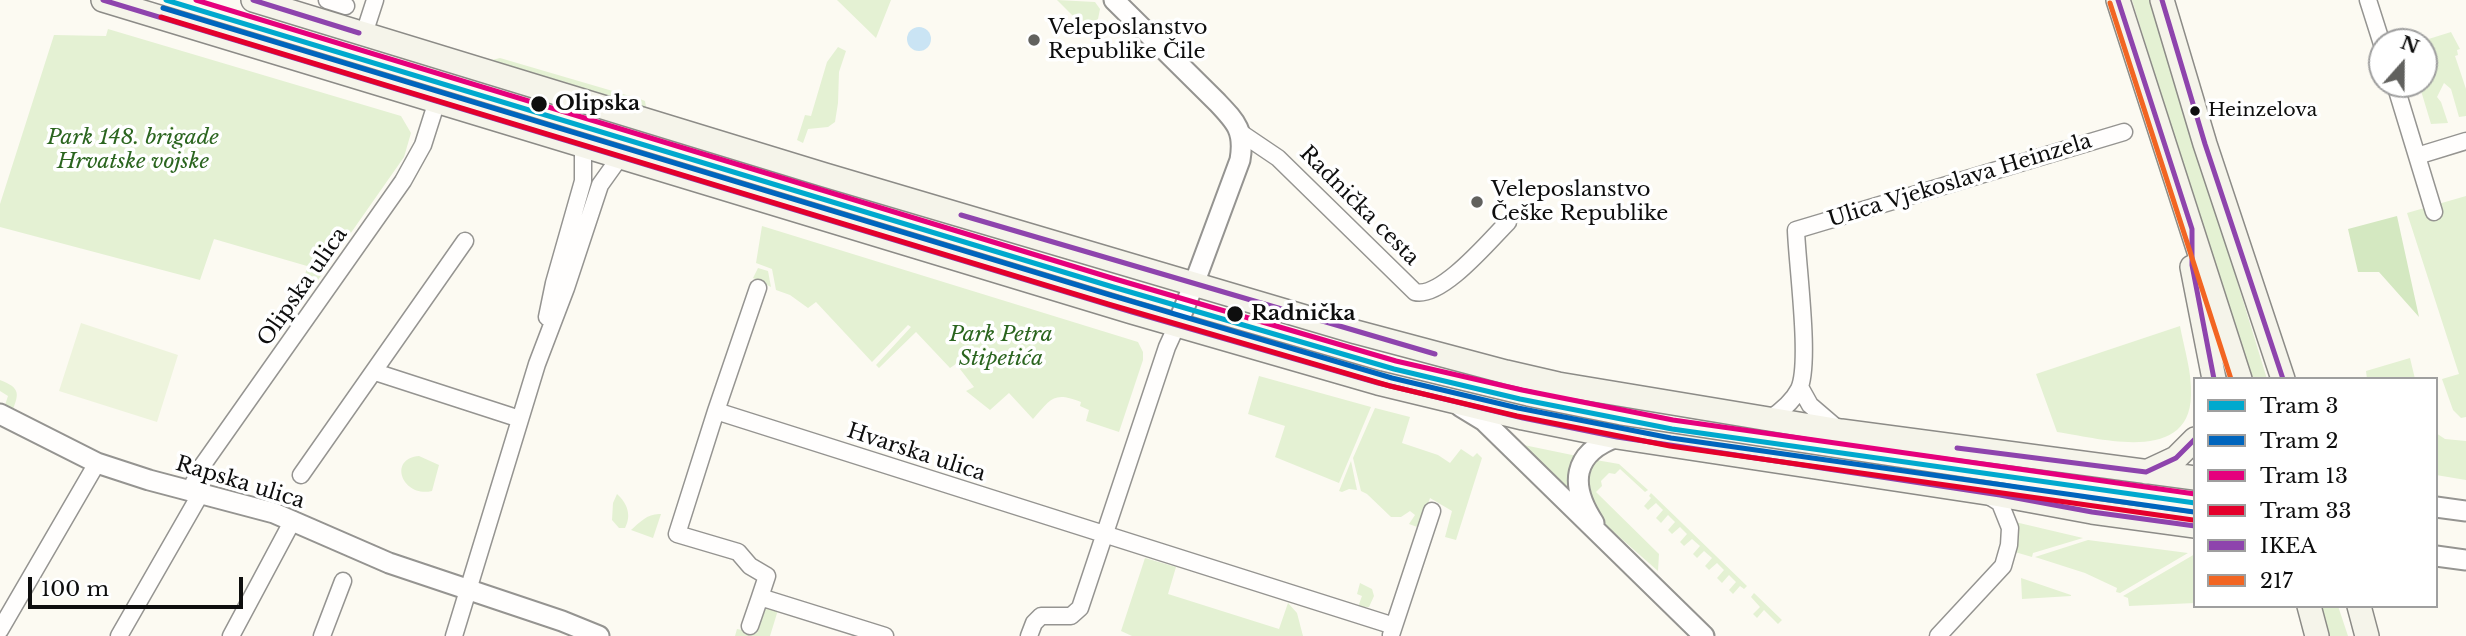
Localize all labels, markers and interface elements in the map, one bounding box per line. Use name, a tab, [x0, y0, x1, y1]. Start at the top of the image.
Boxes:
place label: Veleposlanstvo Republike Čile	[1048, 15, 1208, 65]
north arrow	[2368, 28, 2438, 98]
text: N	[2398, 31, 2422, 59]
marker: Veleposlanstvo Republike Čile	[1026, 32, 1042, 48]
place label: Olipska	[555, 91, 640, 117]
marker: Olipska	[529, 94, 549, 114]
place label: Heinzelova	[2208, 100, 2317, 122]
marker: Heinzelova	[2188, 104, 2202, 118]
park label: Park 148. brigade Hrvatske vojske	[47, 125, 219, 175]
street label: Ulica Vjekoslava Heinzela	[1825, 129, 2095, 233]
street label: Radnička cesta	[1294, 141, 1424, 271]
place label: Veleposlanstvo Češke Republike	[1491, 177, 1668, 227]
marker: Veleposlanstvo Češke Republike	[1469, 194, 1485, 210]
street label: Olipska ulica	[253, 223, 353, 351]
place label: Radnička	[1251, 301, 1355, 327]
marker: Radnička	[1225, 304, 1245, 324]
park label: Park Petra Stipetića	[949, 322, 1053, 372]
legend	[2193, 377, 2438, 608]
text: Tram 3	[2260, 393, 2339, 419]
street label: Hvarska ulica	[844, 419, 988, 487]
text: Tram 2	[2260, 428, 2339, 454]
street label: Rapska ulica	[172, 451, 308, 515]
text: Tram 13	[2260, 463, 2348, 489]
text: Tram 33	[2260, 498, 2351, 524]
text: IKEA	[2260, 533, 2317, 559]
scale bar	[32, 562, 247, 606]
text: 217	[2260, 568, 2293, 594]
text: 100 m	[41, 576, 109, 602]

